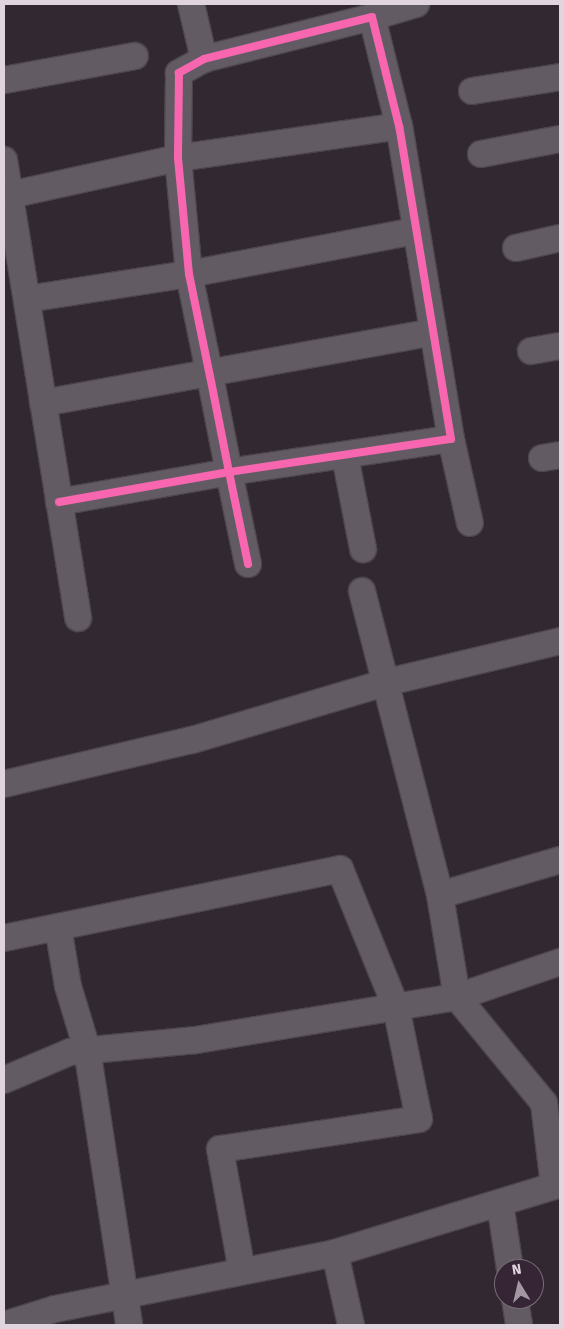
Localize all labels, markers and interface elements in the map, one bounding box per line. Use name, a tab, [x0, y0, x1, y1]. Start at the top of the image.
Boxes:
north arrow	[494, 1259, 544, 1309]
text: N	[511, 1261, 523, 1279]

